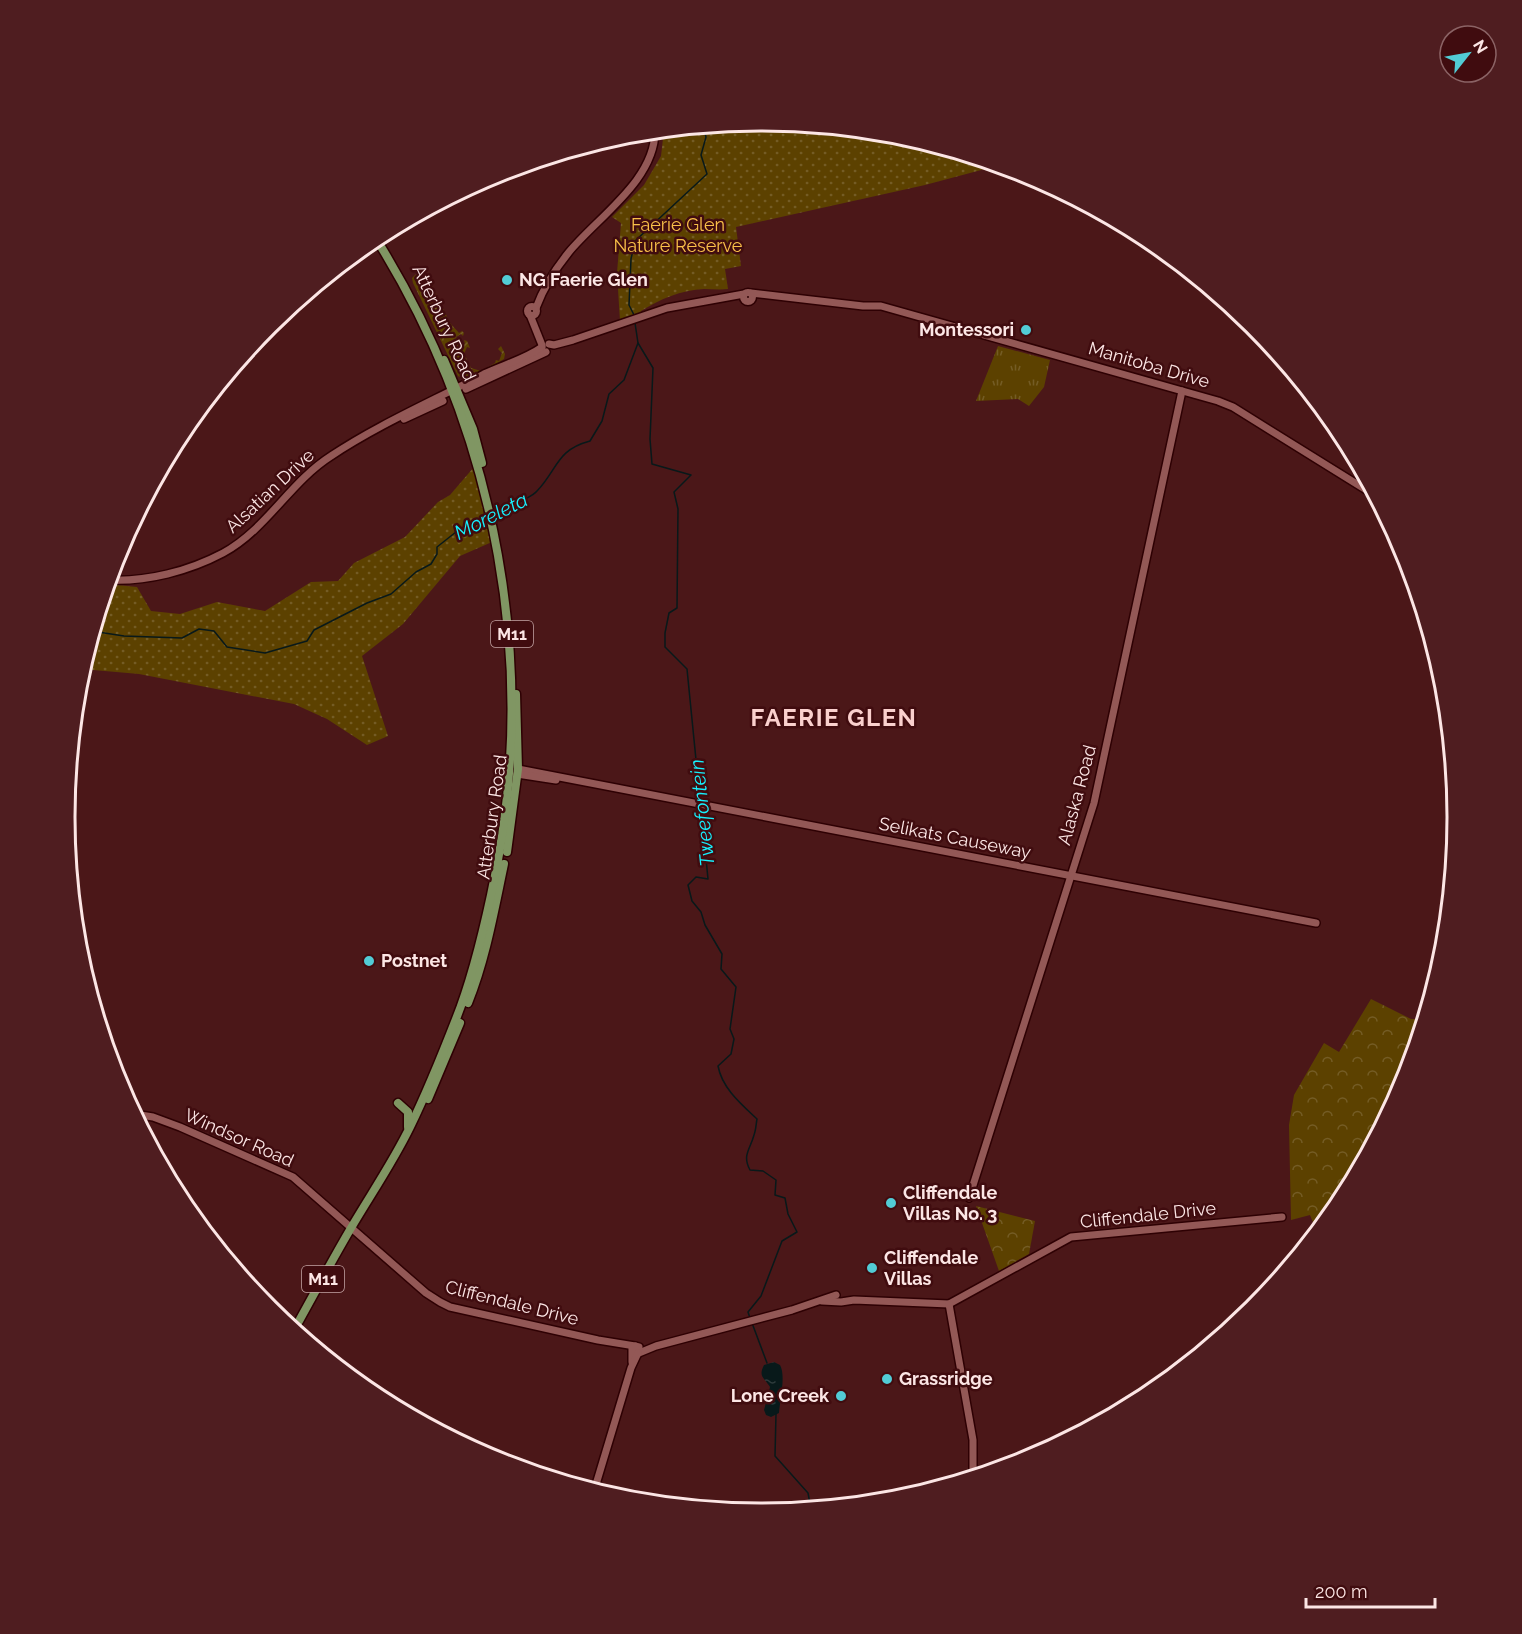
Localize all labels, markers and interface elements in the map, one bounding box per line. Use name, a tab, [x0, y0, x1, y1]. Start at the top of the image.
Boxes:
north arrow	[1438, 24, 1498, 84]
text: N	[1469, 36, 1492, 57]
park label: Faerie Glen Nature Reserve	[614, 214, 743, 256]
street label: Atterbury Road	[408, 261, 481, 384]
place label: NG Faerie Glen	[519, 269, 648, 290]
marker: NG Faerie Glen	[500, 273, 514, 287]
place label: Montessori	[919, 319, 1014, 340]
marker: Montessori	[1019, 323, 1033, 337]
street label: Manitoba Drive	[1086, 337, 1213, 392]
street label: Alsatian Drive	[221, 444, 319, 537]
water label: Moreleta	[450, 487, 532, 545]
road number: M11	[491, 621, 533, 647]
district label: FAERIE GLEN	[751, 703, 917, 732]
street label: Alaska Road	[1053, 743, 1100, 847]
street label: Atterbury Road	[472, 753, 511, 881]
water label: Tweefontein	[684, 758, 720, 868]
street label: Selikats Causeway	[877, 812, 1033, 863]
place label: Postnet	[381, 950, 447, 971]
marker: Postnet	[362, 954, 376, 968]
street label: Windsor Road	[181, 1104, 297, 1171]
place label: Cliffendale Villas No. 3	[903, 1182, 997, 1224]
marker: Cliffendale Villas No. 3	[884, 1196, 898, 1210]
street label: Cliffendale Drive	[1079, 1197, 1217, 1232]
place label: Cliffendale Villas	[884, 1247, 978, 1289]
marker: Cliffendale Villas	[865, 1261, 879, 1275]
road number: M11	[302, 1266, 344, 1292]
street label: Cliffendale Drive	[443, 1276, 581, 1329]
place label: Grassridge	[899, 1368, 993, 1389]
marker: Grassridge	[880, 1372, 894, 1386]
place label: Lone Creek	[731, 1385, 830, 1406]
marker: Lone Creek	[834, 1389, 848, 1403]
scale bar	[1306, 1571, 1435, 1609]
text: 200 m	[1315, 1581, 1368, 1602]

